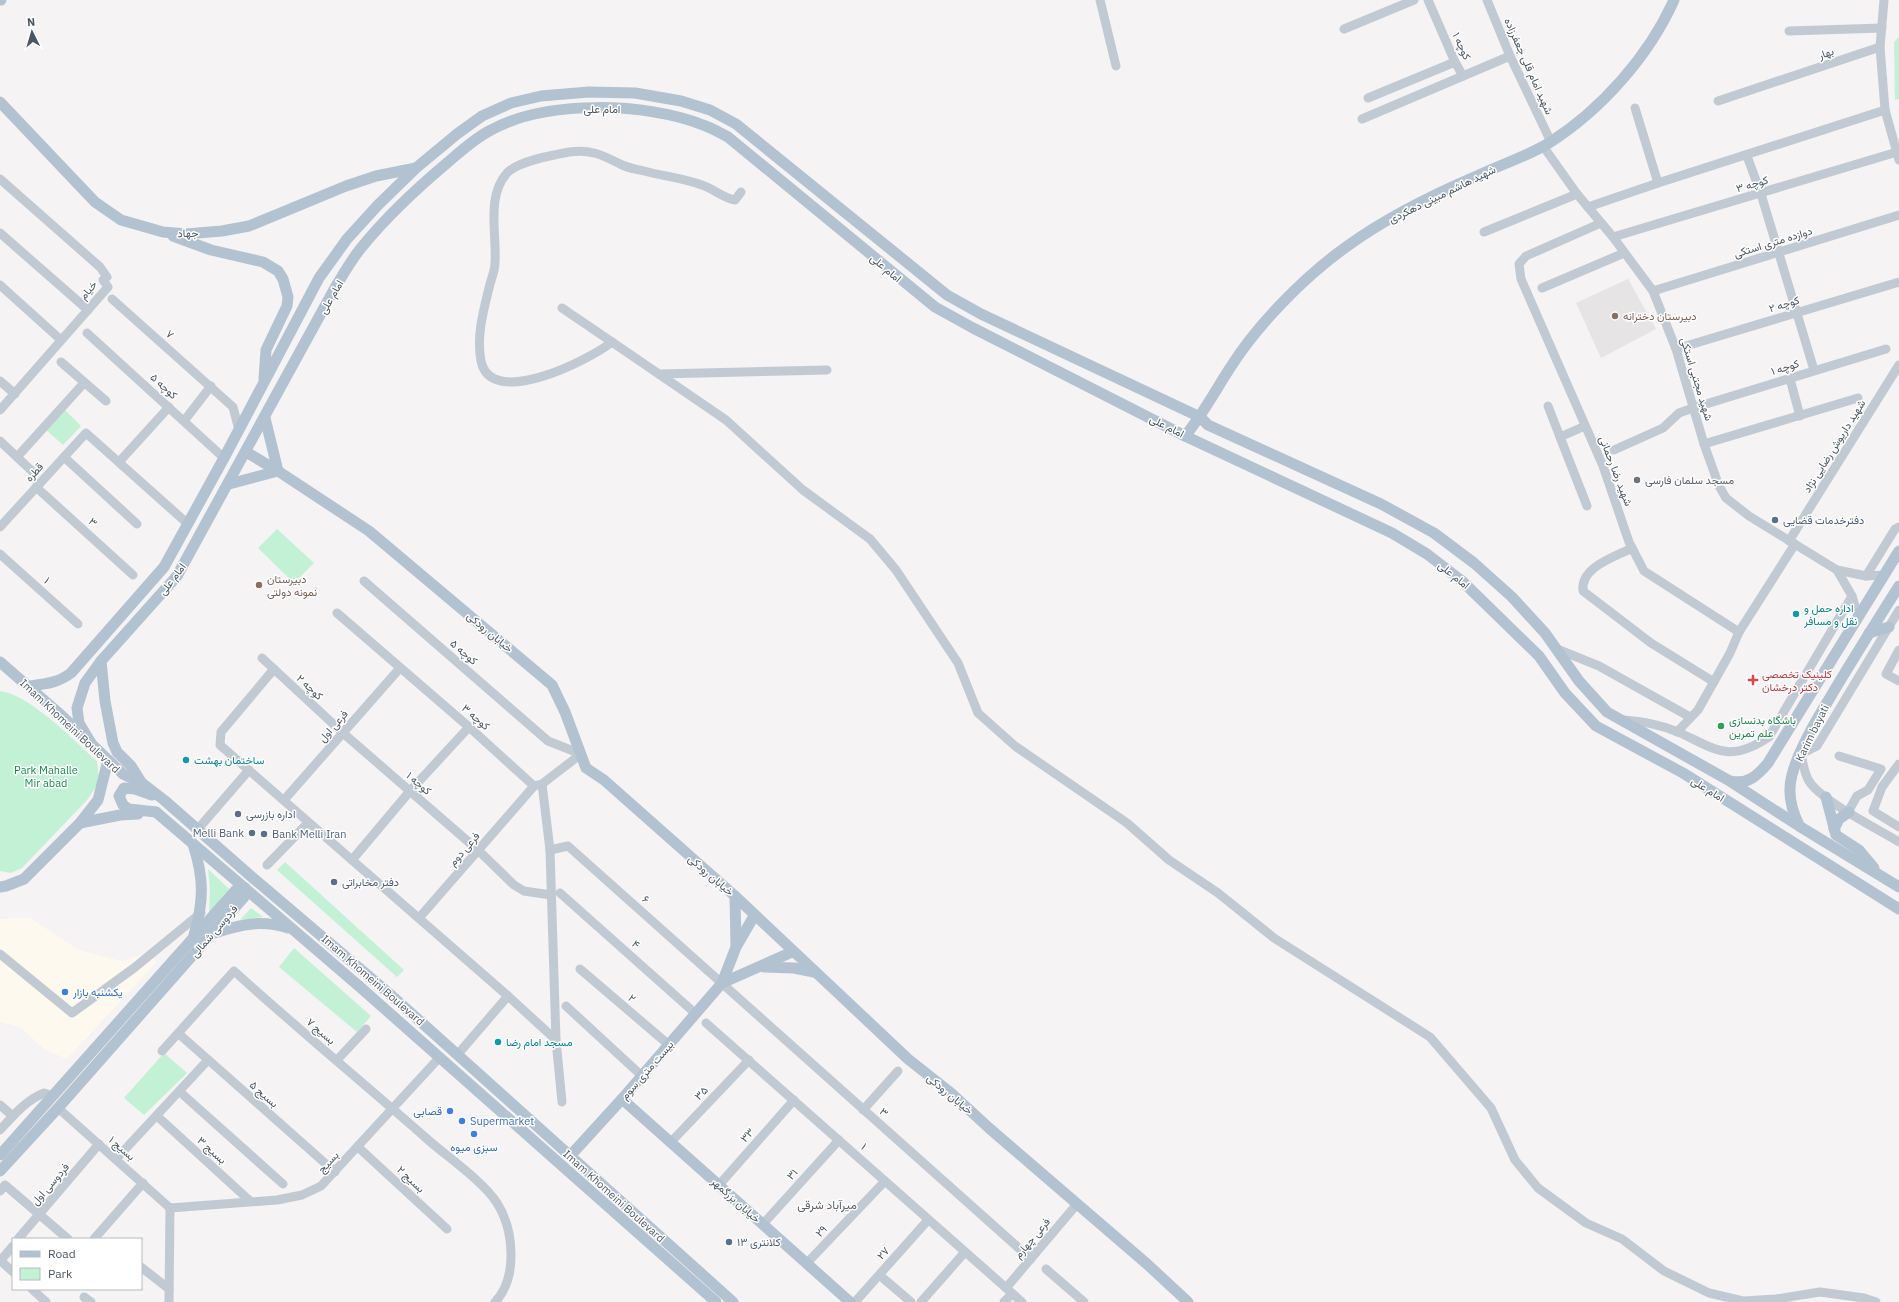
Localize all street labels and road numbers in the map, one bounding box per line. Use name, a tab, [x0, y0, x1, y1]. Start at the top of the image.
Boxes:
street label: شهید امام قلی جعفرزاده	[1500, 15, 1557, 117]
street label: کوچه ۱	[1449, 30, 1474, 62]
street label: بهار	[1816, 44, 1836, 62]
street label: امام علی	[584, 102, 620, 117]
street label: شهید هاشم مبینی دهکردی	[1386, 162, 1499, 227]
street label: کوچه ۳	[1734, 172, 1770, 196]
street label: دوازده متری استکی	[1732, 223, 1814, 261]
street label: جهاد	[177, 226, 199, 240]
street label: امام علی	[867, 251, 905, 286]
street label: خیام	[76, 278, 101, 303]
street label: امام علی	[316, 278, 347, 317]
street label: کوچه ۲	[1767, 293, 1801, 316]
street label: ۷	[163, 327, 177, 342]
street label: شهید مجتبی استکی	[1678, 336, 1716, 423]
street label: کوچه ۱	[1769, 356, 1801, 379]
street label: کوچه ۵	[147, 370, 181, 403]
street label: شهید داریوش رضایی نژاد	[1800, 397, 1868, 495]
street label: امام علی	[1147, 411, 1187, 441]
street label: شهید رضا رحمانی	[1596, 434, 1636, 508]
street label: قطره	[22, 460, 46, 484]
street label: ۳	[86, 514, 100, 530]
street label: امام علی	[1435, 558, 1473, 593]
street label: امام علی	[155, 560, 189, 599]
street label: ۱	[41, 574, 53, 586]
street label: خیابان رودکی	[464, 609, 516, 655]
street label: کوچه ۵	[447, 636, 481, 669]
street label: کوچه ۲	[293, 671, 326, 704]
street label: Imam Khomeini Boulevard	[17, 676, 123, 776]
street label: کوچه ۳	[458, 701, 493, 734]
street label: Karim bayati	[1792, 702, 1832, 764]
street label: فرعی اول	[315, 707, 351, 745]
street label: کوچه ۱	[403, 768, 434, 799]
street label: امام علی	[1688, 773, 1727, 806]
street label: فرعی دوم	[445, 829, 483, 870]
street label: خیابان رودکی	[685, 851, 737, 899]
street label: ۶	[639, 892, 653, 906]
street label: فردوسی شمالی	[187, 902, 241, 960]
street label: Imam Khomeini Boulevard	[319, 932, 427, 1028]
street label: ۴	[629, 937, 643, 951]
street label: ۲	[625, 991, 639, 1005]
street label: بسیج ۷	[303, 1015, 338, 1048]
street label: بیست متری سوم	[617, 1038, 677, 1103]
street label: خیابان رودکی	[924, 1071, 976, 1117]
street label: بسیج ۵	[246, 1078, 281, 1111]
street label: ۳۵	[691, 1083, 711, 1103]
street label: ۳	[877, 1104, 891, 1120]
street label: ۳۳	[737, 1125, 757, 1145]
street label: بسیج ۱	[105, 1133, 138, 1164]
street label: بسیج ۳	[194, 1133, 230, 1168]
street label: ۱	[858, 1140, 870, 1152]
street label: Imam Khomeini Boulevard	[560, 1147, 668, 1245]
street label: بسیج	[314, 1148, 342, 1176]
street label: فردوسی اول	[28, 1160, 72, 1208]
street label: بسیج ۲	[393, 1163, 428, 1196]
street label: ۳۱	[783, 1165, 801, 1183]
street label: خیابان بزرگمهر	[708, 1174, 763, 1226]
street label: فرعی چهارم	[1011, 1215, 1054, 1262]
street label: ۲۹	[812, 1222, 830, 1240]
street label: ۲۷	[874, 1243, 893, 1262]

